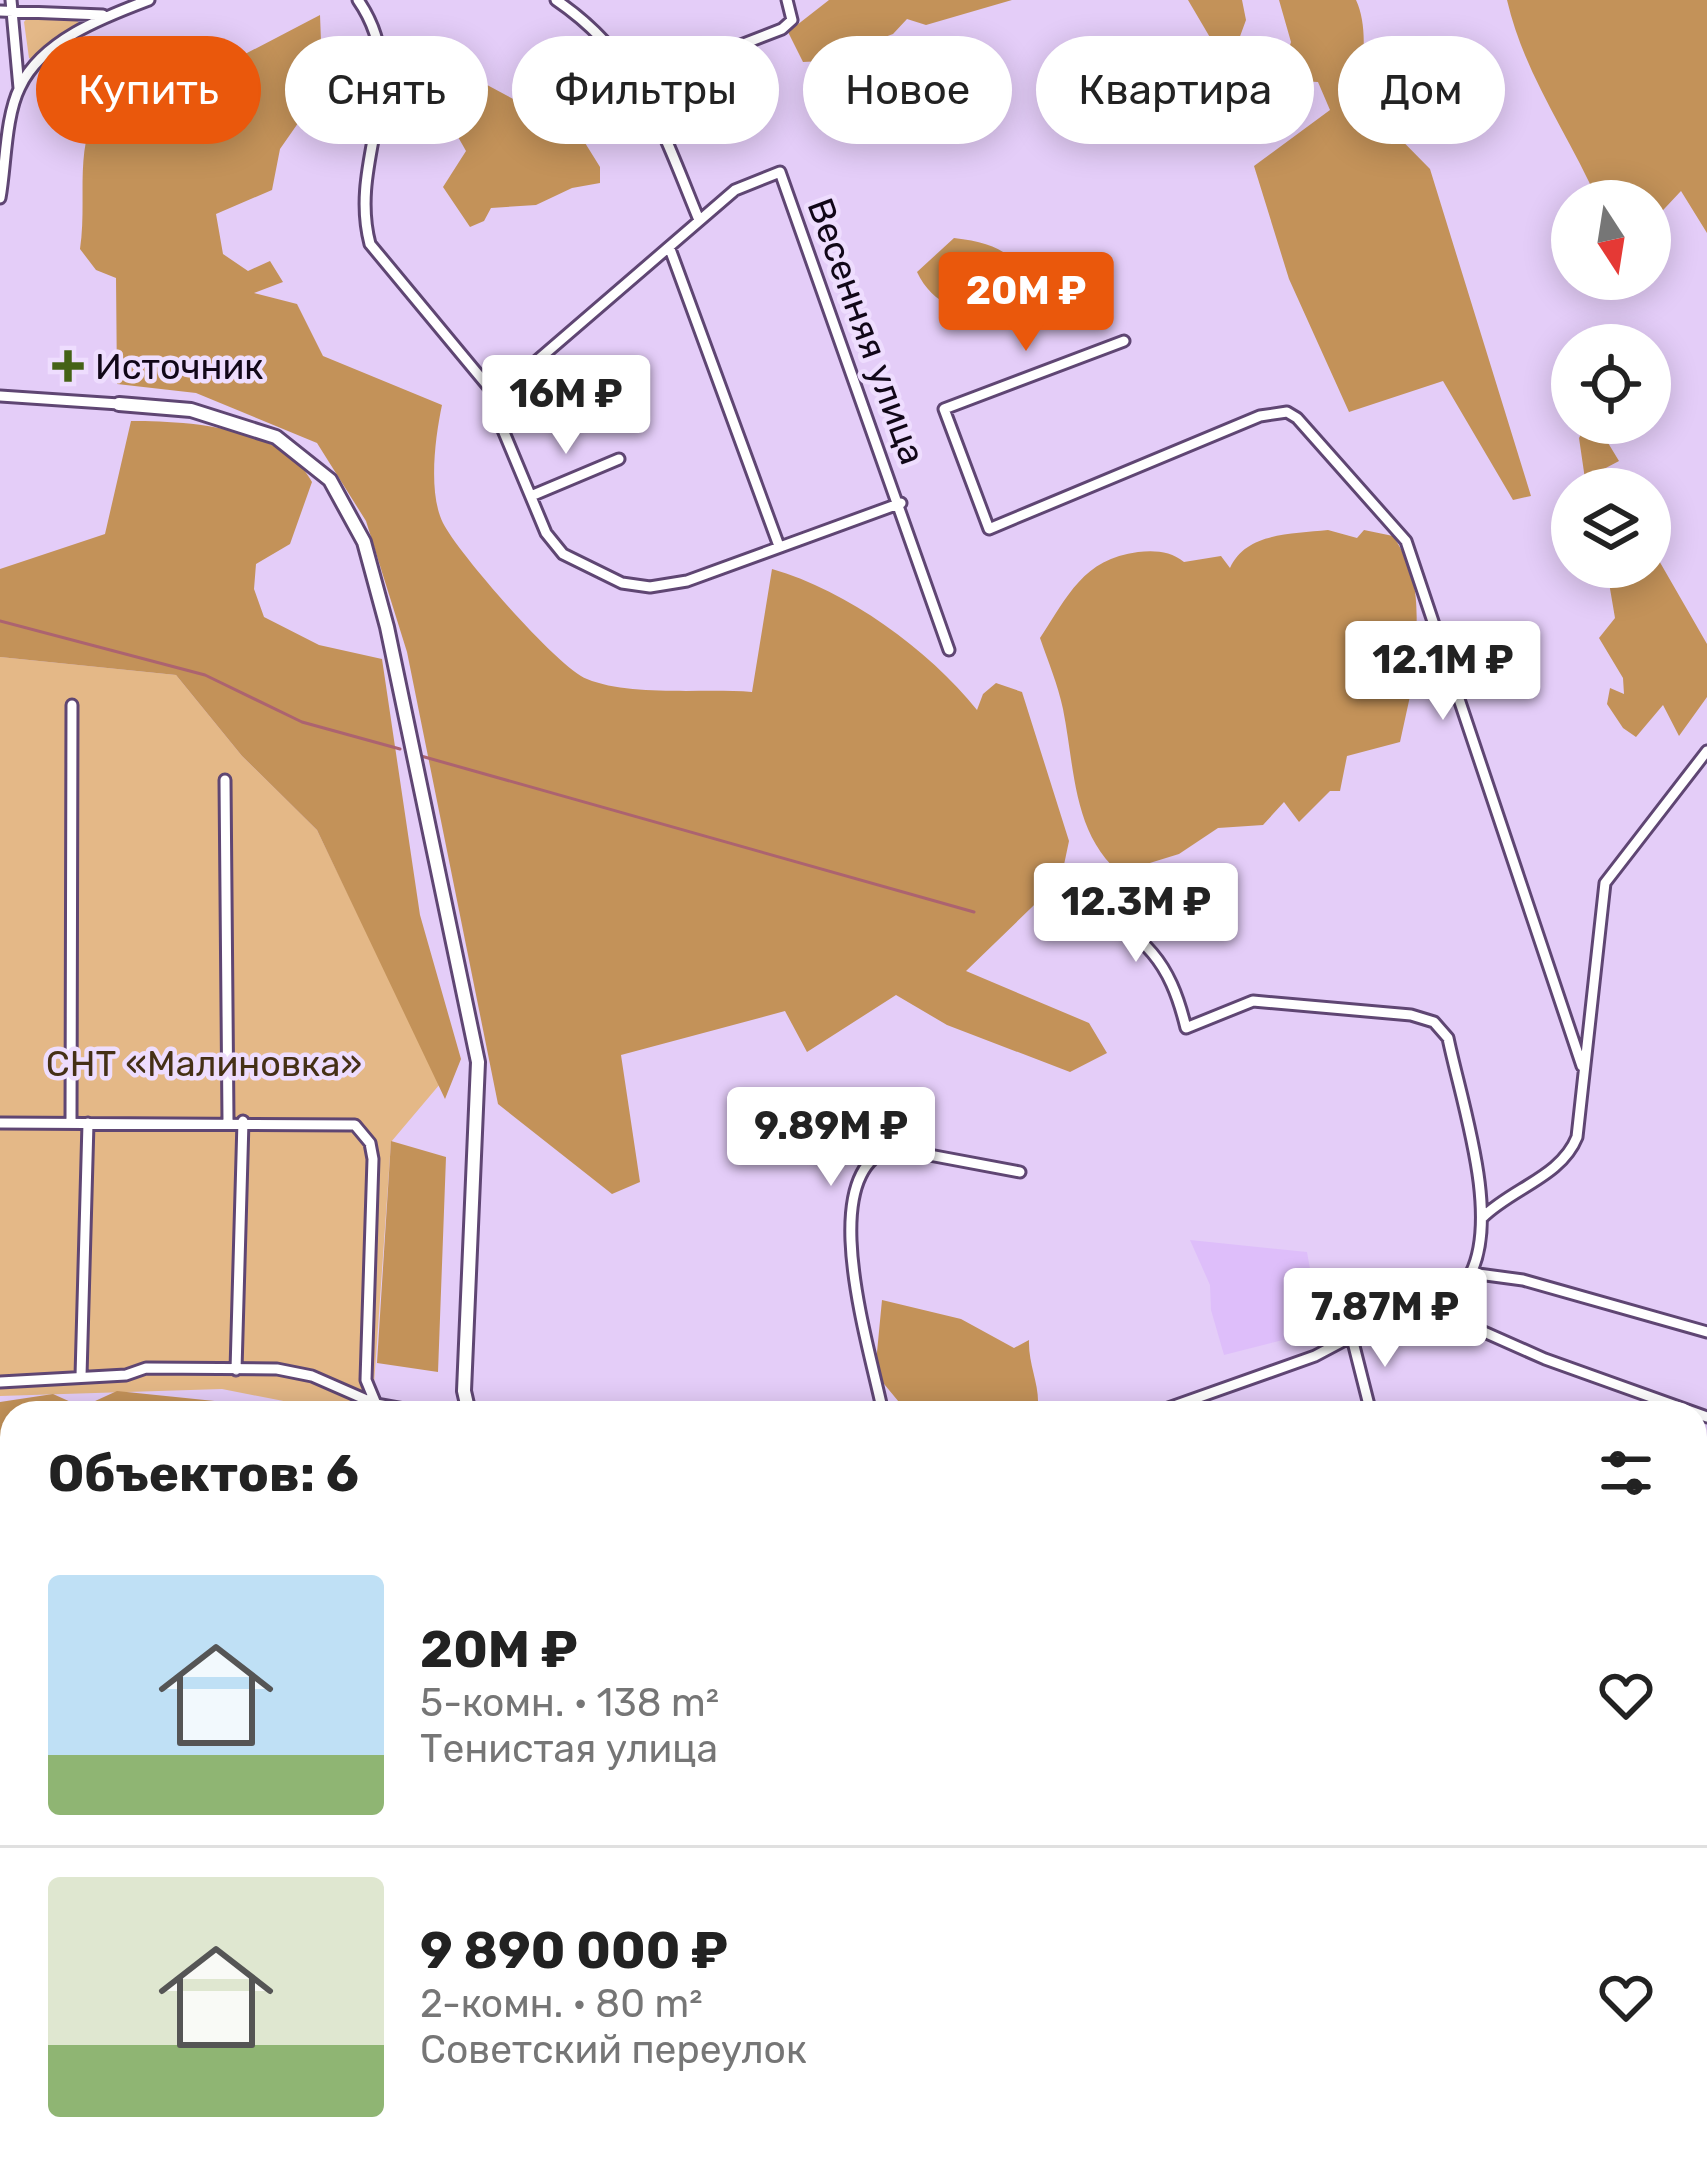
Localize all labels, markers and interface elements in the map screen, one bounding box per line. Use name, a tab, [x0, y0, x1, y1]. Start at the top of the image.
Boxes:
chip: Купить	[36, 36, 261, 144]
chip: Снять	[285, 36, 488, 144]
chip: Фильтры	[512, 36, 779, 144]
chip: Новое	[803, 36, 1012, 144]
chip: Квартира	[1036, 36, 1314, 144]
chip: Дом	[1338, 36, 1505, 144]
north arrow	[1551, 180, 1671, 300]
map controls	[1551, 180, 1671, 588]
street label: Весенняя улица	[798, 192, 935, 470]
pin: 20M ₽	[942, 252, 1110, 354]
text: 20M ₽	[966, 268, 1086, 314]
button: locate	[1551, 324, 1671, 444]
place label: Источник	[95, 345, 264, 388]
marker: Источник	[52, 350, 84, 382]
pin: 16M ₽	[482, 355, 650, 457]
text: 16M ₽	[509, 371, 623, 417]
button: layers	[1551, 468, 1671, 588]
pin: 12.1M ₽	[1332, 621, 1554, 723]
text: 12.1M ₽	[1372, 637, 1514, 683]
pin: 12.3M ₽	[1025, 863, 1247, 965]
text: 12.3M ₽	[1061, 879, 1211, 925]
park label: СНТ «Малиновка»	[46, 1042, 362, 1085]
pin: 9.89M ₽	[720, 1087, 942, 1189]
text: 9.89M ₽	[754, 1103, 908, 1149]
pin: 7.87M ₽	[1274, 1268, 1496, 1370]
text: 7.87M ₽	[1311, 1284, 1459, 1330]
icon: filters	[1593, 1440, 1659, 1506]
text: Объектов: 6	[48, 1443, 359, 1504]
text: 20M ₽	[420, 1619, 578, 1680]
icon: home	[144, 1623, 288, 1767]
icon: heart	[1593, 1662, 1659, 1728]
text: 5-комн. · 138 m²	[420, 1680, 719, 1726]
text: Тенистая улица	[420, 1726, 718, 1772]
text: 9 890 000 ₽	[420, 1920, 728, 1981]
icon: home	[144, 1925, 288, 2069]
icon: heart	[1593, 1964, 1659, 2030]
text: 2-комн. · 80 m²	[420, 1981, 702, 2027]
text: Советский переулок	[420, 2027, 807, 2073]

